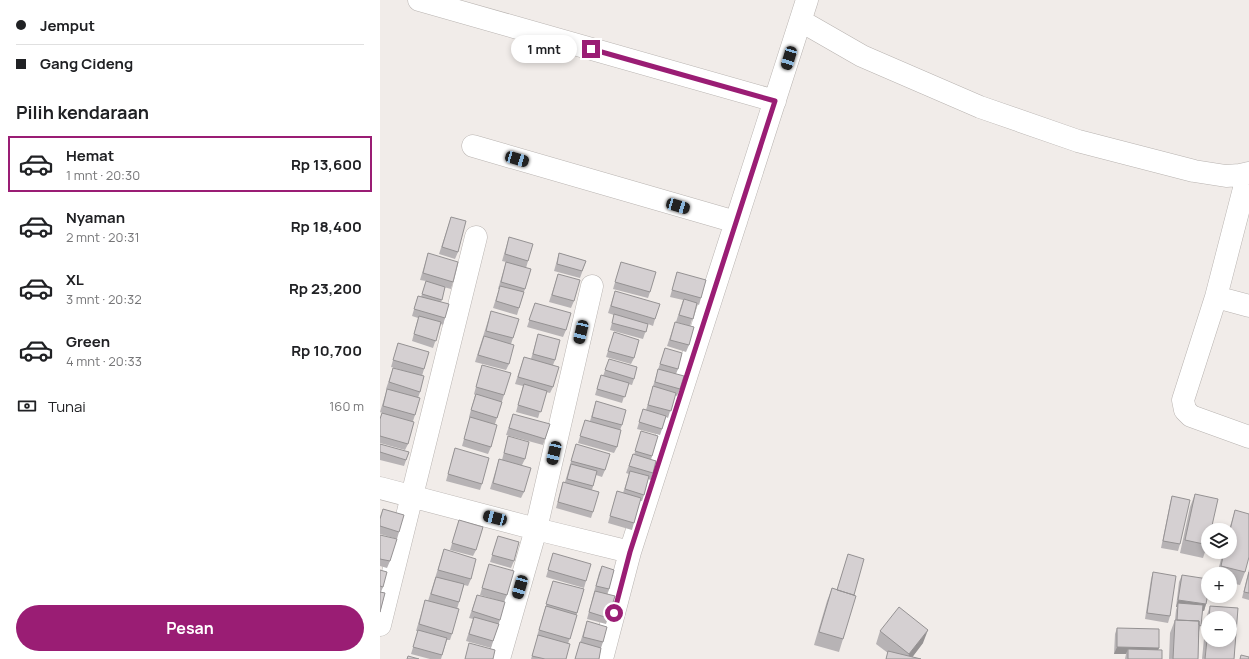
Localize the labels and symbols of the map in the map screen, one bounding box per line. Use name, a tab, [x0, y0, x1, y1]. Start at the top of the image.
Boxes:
callout: 1 mnt	[511, 35, 577, 63]
route end	[582, 40, 600, 58]
car	[780, 45, 798, 71]
car	[504, 150, 530, 168]
car	[665, 197, 691, 215]
car	[572, 319, 590, 345]
car	[545, 440, 563, 466]
car	[482, 509, 508, 527]
car	[511, 574, 529, 600]
route start	[605, 604, 623, 622]

